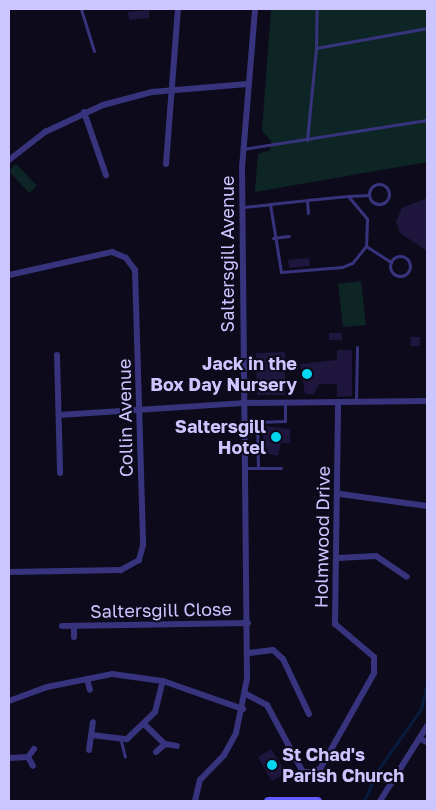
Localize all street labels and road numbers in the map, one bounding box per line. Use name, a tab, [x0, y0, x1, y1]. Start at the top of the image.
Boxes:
street label: Saltersgill Avenue	[216, 176, 238, 332]
street label: Collin Avenue	[113, 359, 137, 477]
street label: Holmwood Drive	[310, 466, 334, 608]
street label: Saltersgill Close	[90, 598, 232, 622]

